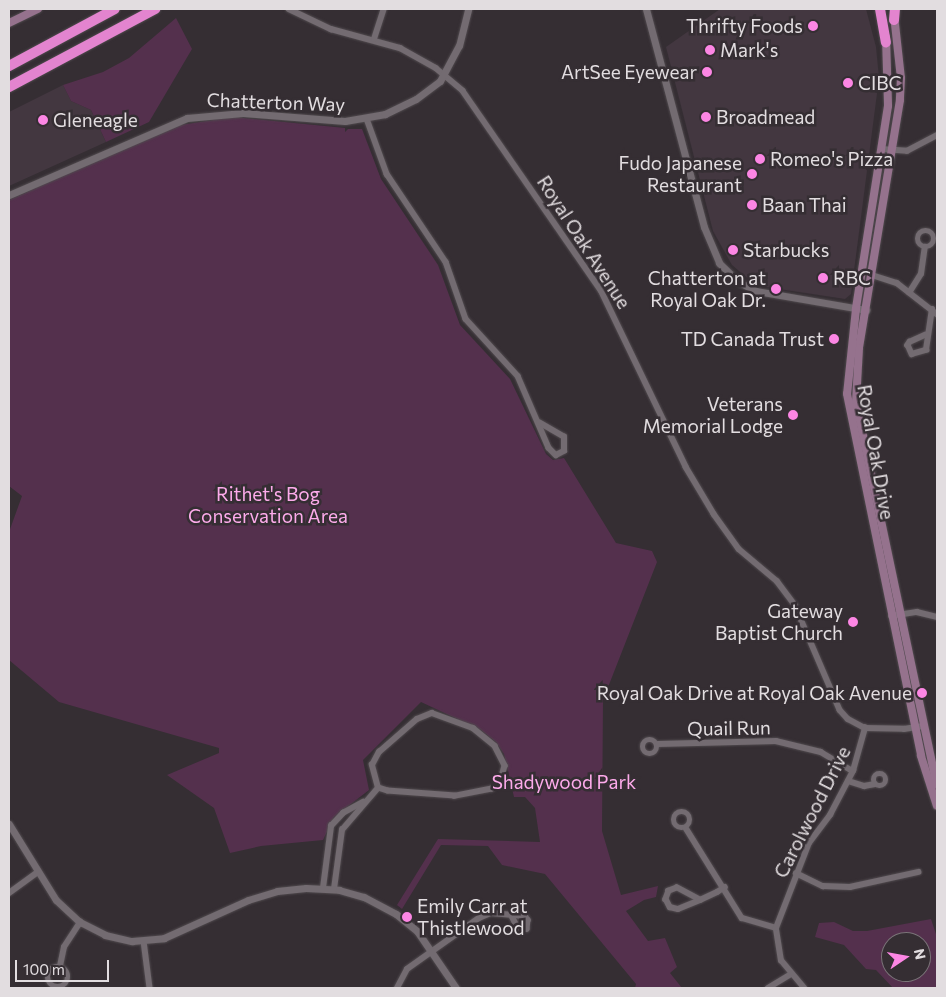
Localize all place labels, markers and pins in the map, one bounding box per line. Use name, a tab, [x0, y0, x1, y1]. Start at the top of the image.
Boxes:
place label: Thrifty Foods	[686, 15, 803, 37]
marker: Thrifty Foods	[807, 20, 819, 32]
place label: Mark's	[720, 39, 778, 61]
marker: Mark's	[704, 44, 716, 56]
place label: ArtSee Eyewear	[561, 61, 697, 83]
marker: ArtSee Eyewear	[701, 66, 713, 78]
place label: CIBC	[858, 72, 902, 94]
marker: CIBC	[842, 77, 854, 89]
place label: Broadmead	[716, 106, 815, 128]
place label: Gleneagle	[53, 109, 138, 131]
marker: Broadmead	[700, 111, 712, 123]
marker: Gleneagle	[37, 114, 49, 126]
place label: Romeo's Pizza	[770, 148, 893, 170]
place label: Fudo Japanese Restaurant	[619, 152, 742, 196]
marker: Romeo's Pizza	[754, 153, 766, 165]
marker: Fudo Japanese Restaurant	[746, 168, 758, 180]
place label: Baan Thai	[762, 194, 847, 216]
marker: Baan Thai	[746, 199, 758, 211]
place label: Starbucks	[743, 239, 829, 261]
marker: Starbucks	[727, 244, 739, 256]
place label: Chatterton at Royal Oak Dr.	[648, 267, 766, 311]
place label: RBC	[833, 267, 871, 289]
marker: RBC	[817, 272, 829, 284]
marker: Chatterton at Royal Oak Dr.	[770, 283, 782, 295]
place label: TD Canada Trust	[681, 328, 824, 350]
marker: TD Canada Trust	[828, 333, 840, 345]
place label: Veterans Memorial Lodge	[643, 393, 783, 437]
marker: Veterans Memorial Lodge	[787, 409, 799, 421]
place label: Gateway Baptist Church	[715, 600, 843, 644]
marker: Gateway Baptist Church	[847, 616, 859, 628]
place label: Royal Oak Drive at Royal Oak Avenue	[597, 682, 912, 704]
marker: Royal Oak Drive at Royal Oak Avenue	[916, 687, 928, 699]
place label: Emily Carr at Thistlewood	[417, 895, 528, 939]
marker: Emily Carr at Thistlewood	[401, 911, 413, 923]

